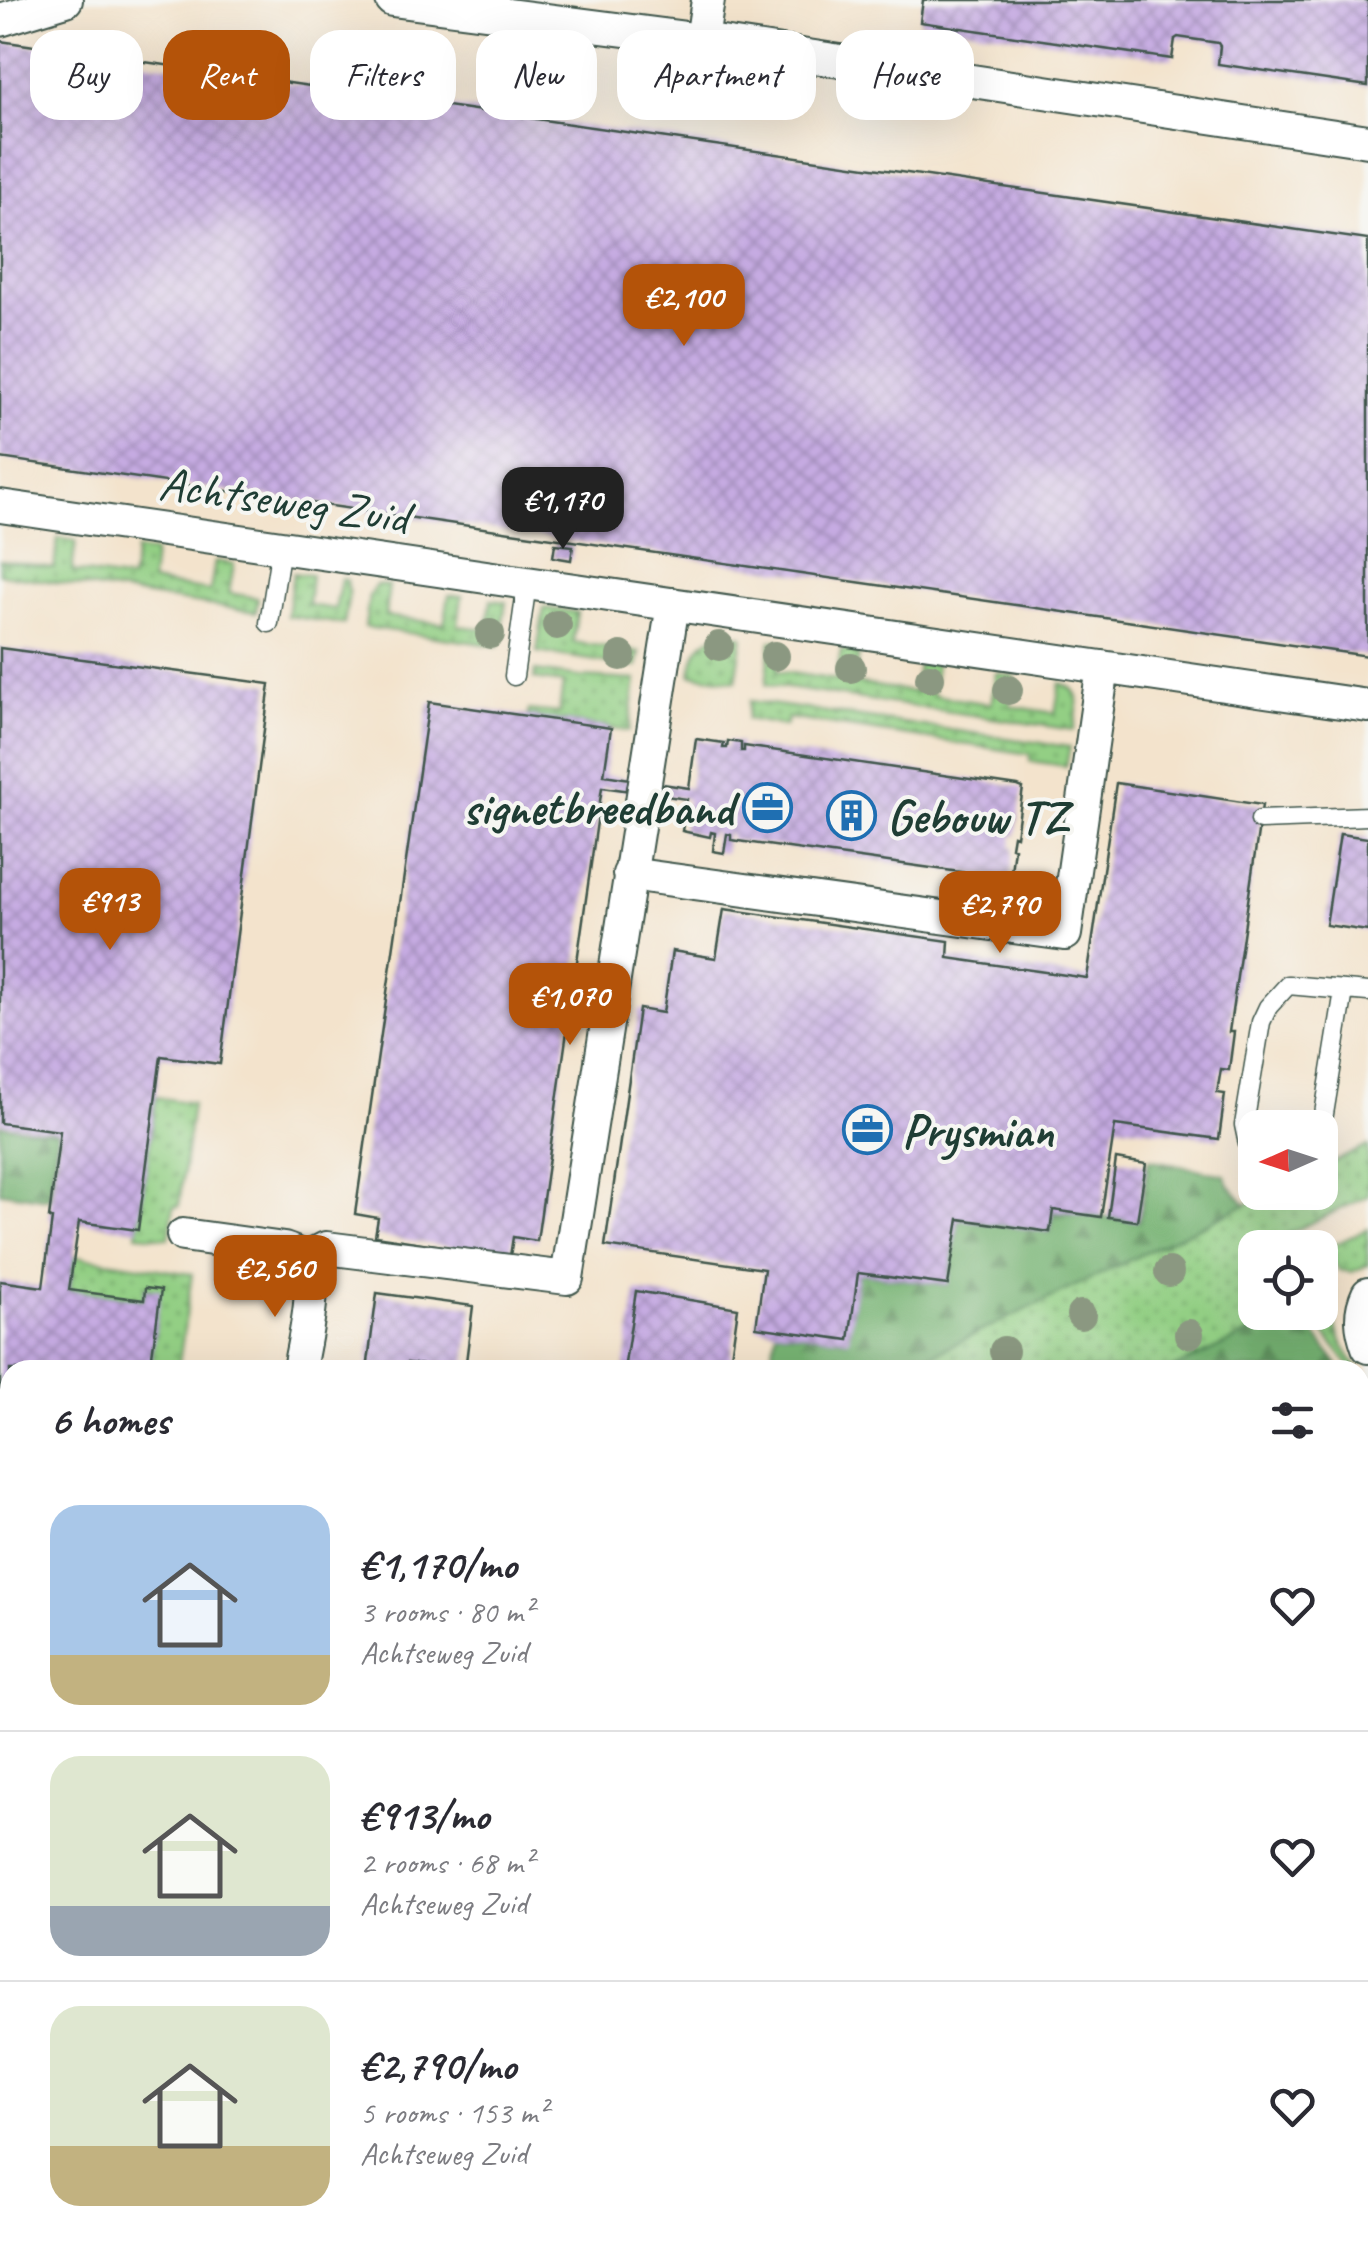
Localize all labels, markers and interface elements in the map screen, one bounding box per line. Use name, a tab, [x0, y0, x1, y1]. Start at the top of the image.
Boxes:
chip: Buy	[30, 30, 143, 120]
chip: Rent	[163, 30, 290, 120]
chip: Filters	[310, 30, 456, 120]
chip: New	[476, 30, 597, 120]
chip: Apartment	[617, 30, 816, 120]
chip: House	[836, 30, 974, 120]
pin: €2,100	[603, 264, 765, 349]
text: €2,100	[645, 276, 723, 317]
street label: Achtseweg Zuid	[156, 453, 419, 548]
pin: €1,170	[482, 467, 644, 552]
text: €1,170	[524, 479, 602, 520]
place label: signetbreedband	[463, 778, 741, 838]
office icon: signetbreedband	[742, 781, 794, 833]
place label: Gebouw TZ	[887, 787, 1075, 847]
building icon: Gebouw TZ	[826, 790, 878, 842]
pin: €913	[51, 868, 169, 953]
pin: €2,790	[919, 871, 1081, 956]
text: €913	[81, 880, 139, 921]
text: €2,790	[961, 883, 1039, 924]
pin: €1,070	[489, 963, 651, 1048]
text: €1,070	[531, 975, 609, 1016]
place label: Prysmian	[902, 1101, 1054, 1161]
office icon: Prysmian	[841, 1104, 893, 1156]
north arrow	[1238, 1110, 1338, 1210]
map controls	[1238, 1110, 1338, 1330]
button: locate	[1238, 1230, 1338, 1330]
pin: €2,560	[194, 1235, 356, 1320]
text: €2,560	[236, 1247, 314, 1288]
icon: filters	[1265, 1393, 1320, 1448]
text: 6 homes	[50, 1394, 169, 1447]
text: €1,170/mo	[360, 1538, 516, 1591]
icon: home	[130, 1545, 250, 1665]
icon: heart	[1265, 1578, 1320, 1633]
text: 3 rooms · 80 m²	[360, 1591, 533, 1632]
text: Achtseweg Zuid	[360, 1632, 527, 1673]
text: €913/mo	[360, 1789, 489, 1842]
icon: home	[130, 1796, 250, 1916]
icon: heart	[1265, 1829, 1320, 1884]
text: 2 rooms · 68 m²	[360, 1842, 533, 1883]
text: Achtseweg Zuid	[360, 1883, 527, 1924]
text: €2,790/mo	[360, 2039, 516, 2092]
icon: home	[130, 2046, 250, 2166]
icon: heart	[1265, 2079, 1320, 2134]
text: 5 rooms · 153 m²	[360, 2092, 547, 2133]
text: Achtseweg Zuid	[360, 2133, 527, 2174]

